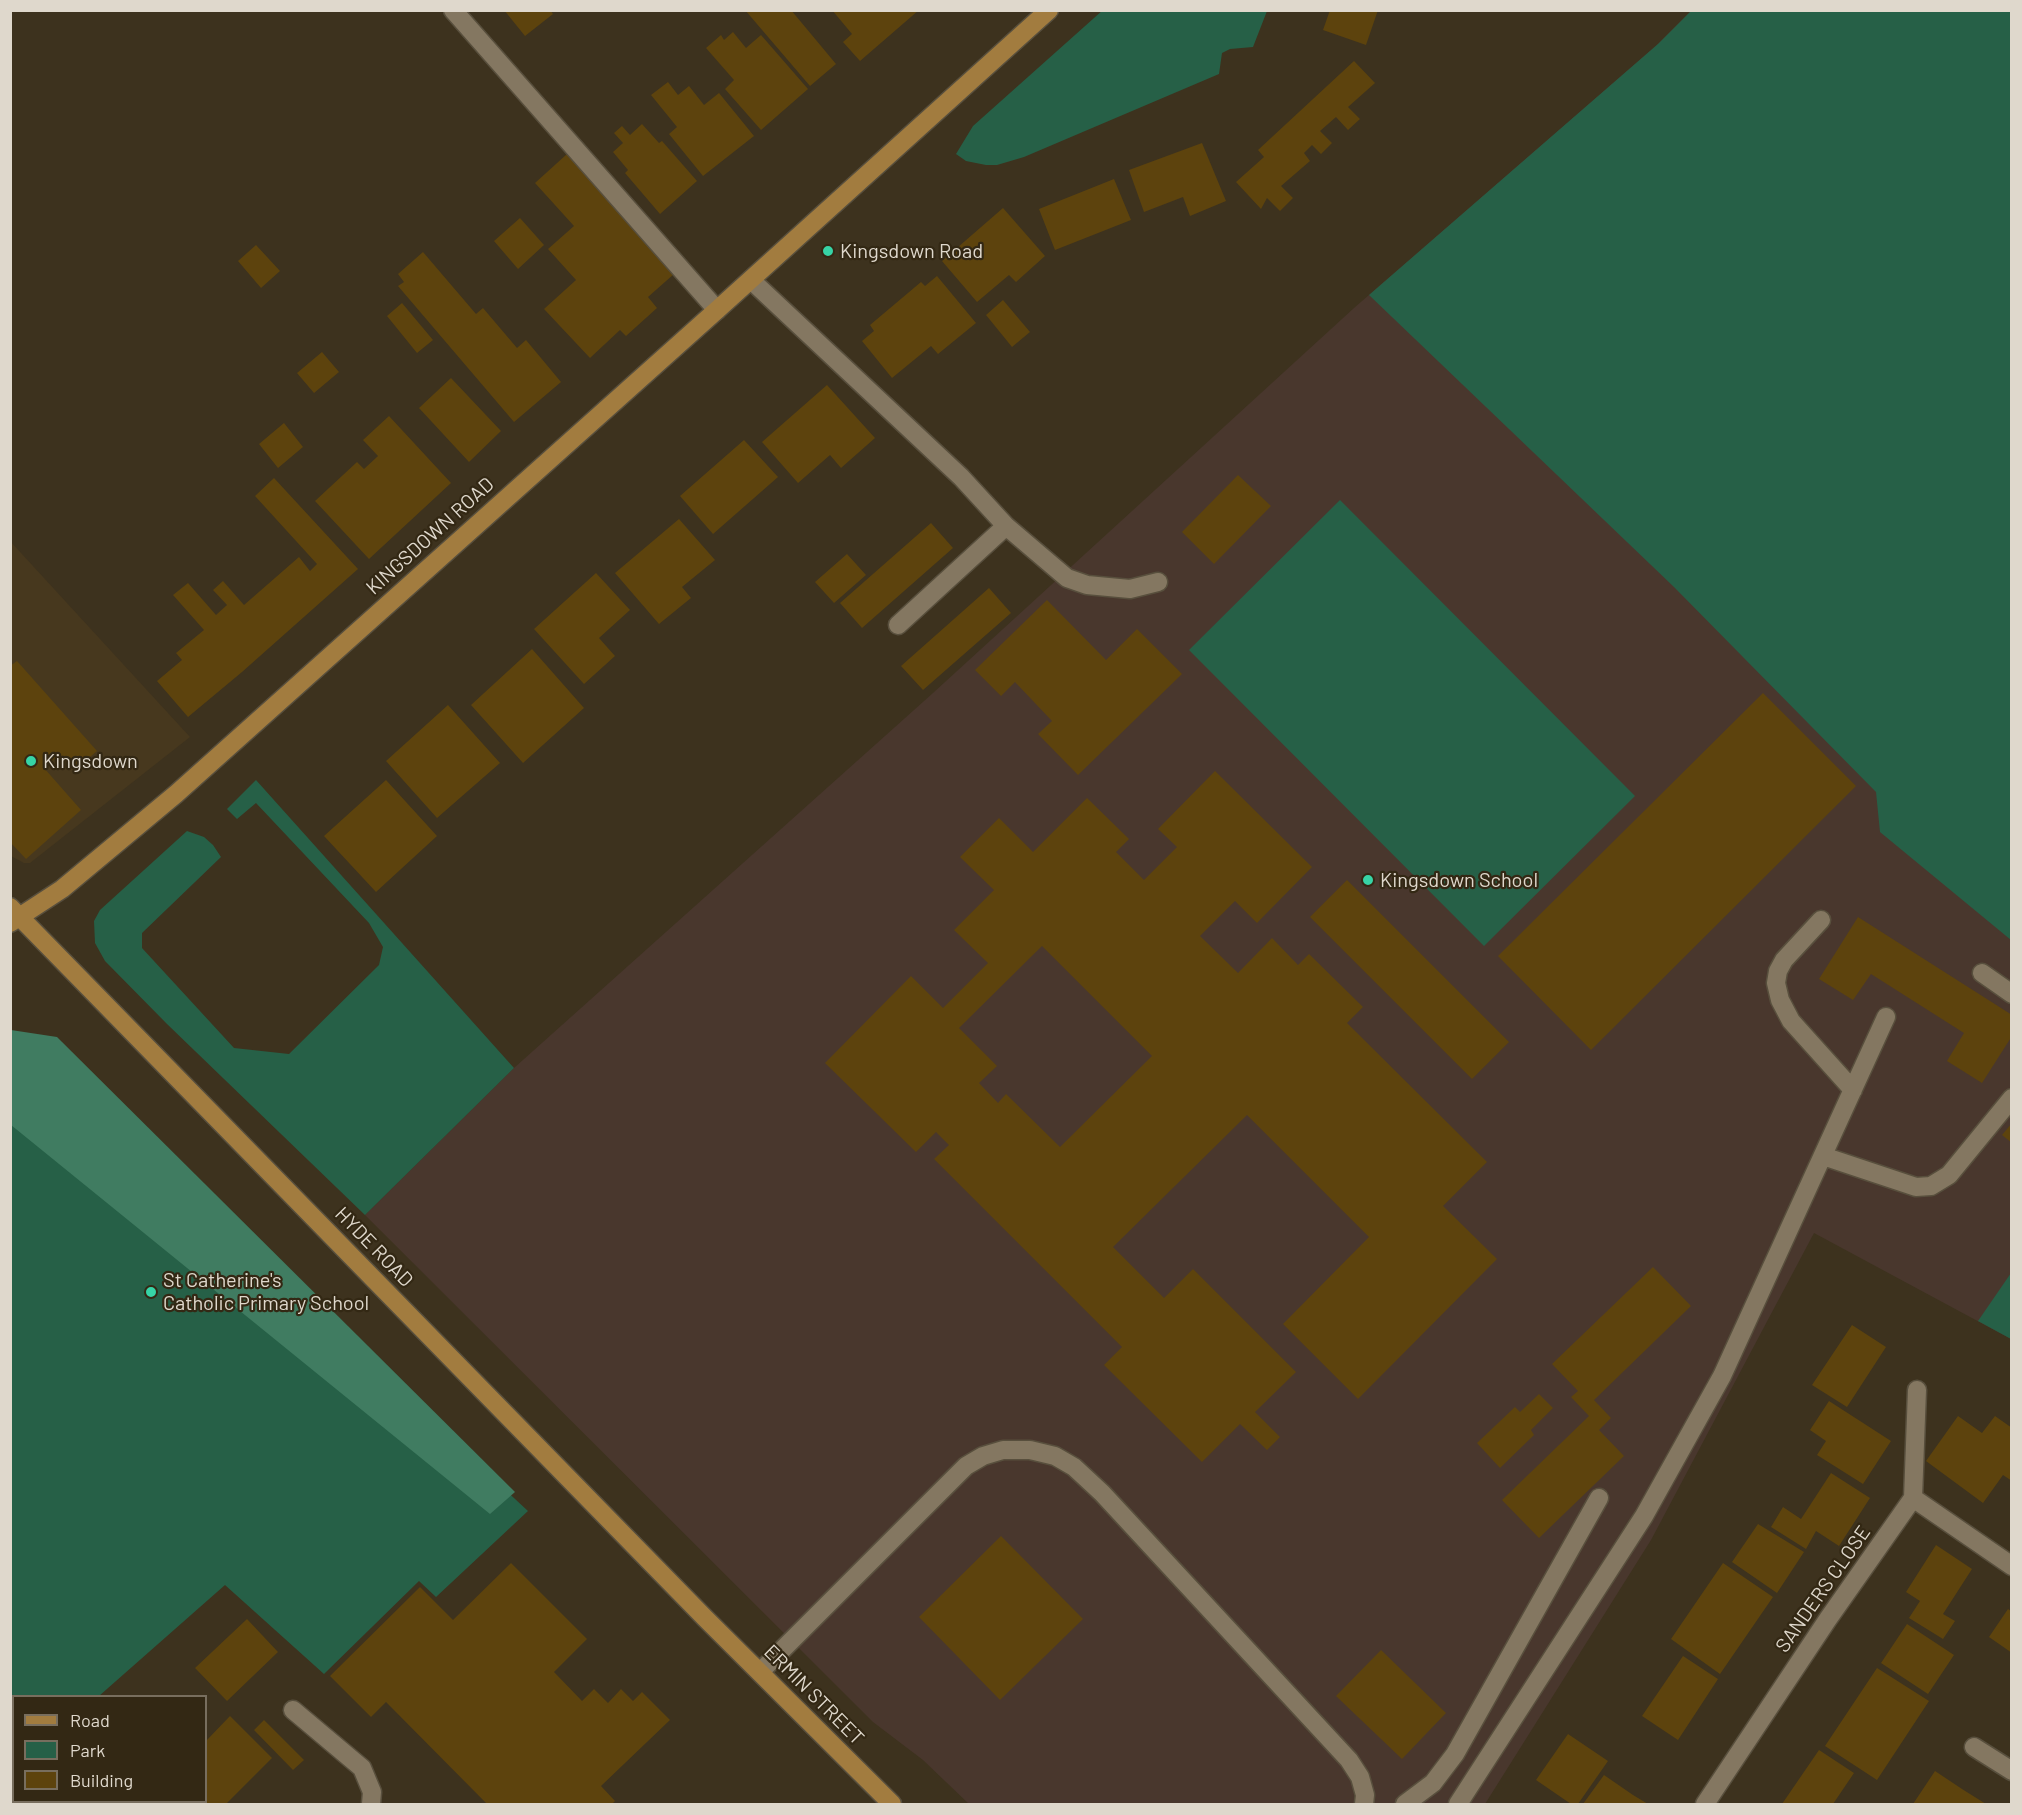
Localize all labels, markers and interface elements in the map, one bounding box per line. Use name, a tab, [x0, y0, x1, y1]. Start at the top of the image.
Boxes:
place label: Kingsdown Road	[840, 239, 983, 263]
marker: Kingsdown Road	[821, 244, 835, 258]
street label: KINGSDOWN ROAD	[361, 472, 499, 600]
place label: Kingsdown	[43, 749, 138, 773]
marker: Kingsdown	[24, 754, 38, 768]
place label: Kingsdown School	[1380, 868, 1538, 892]
marker: Kingsdown School	[1361, 873, 1375, 887]
street label: HYDE ROAD	[330, 1202, 418, 1292]
place label: St Catherine's Catholic Primary School	[163, 1268, 369, 1315]
marker: St Catherine's Catholic Primary School	[144, 1285, 158, 1299]
street label: SANDERS CLOSE	[1770, 1521, 1876, 1657]
street label: ERMIN STREET	[759, 1640, 869, 1750]
legend	[12, 1695, 207, 1803]
text: Road	[70, 1709, 110, 1731]
text: Park	[70, 1739, 105, 1761]
text: Building	[70, 1769, 133, 1791]

